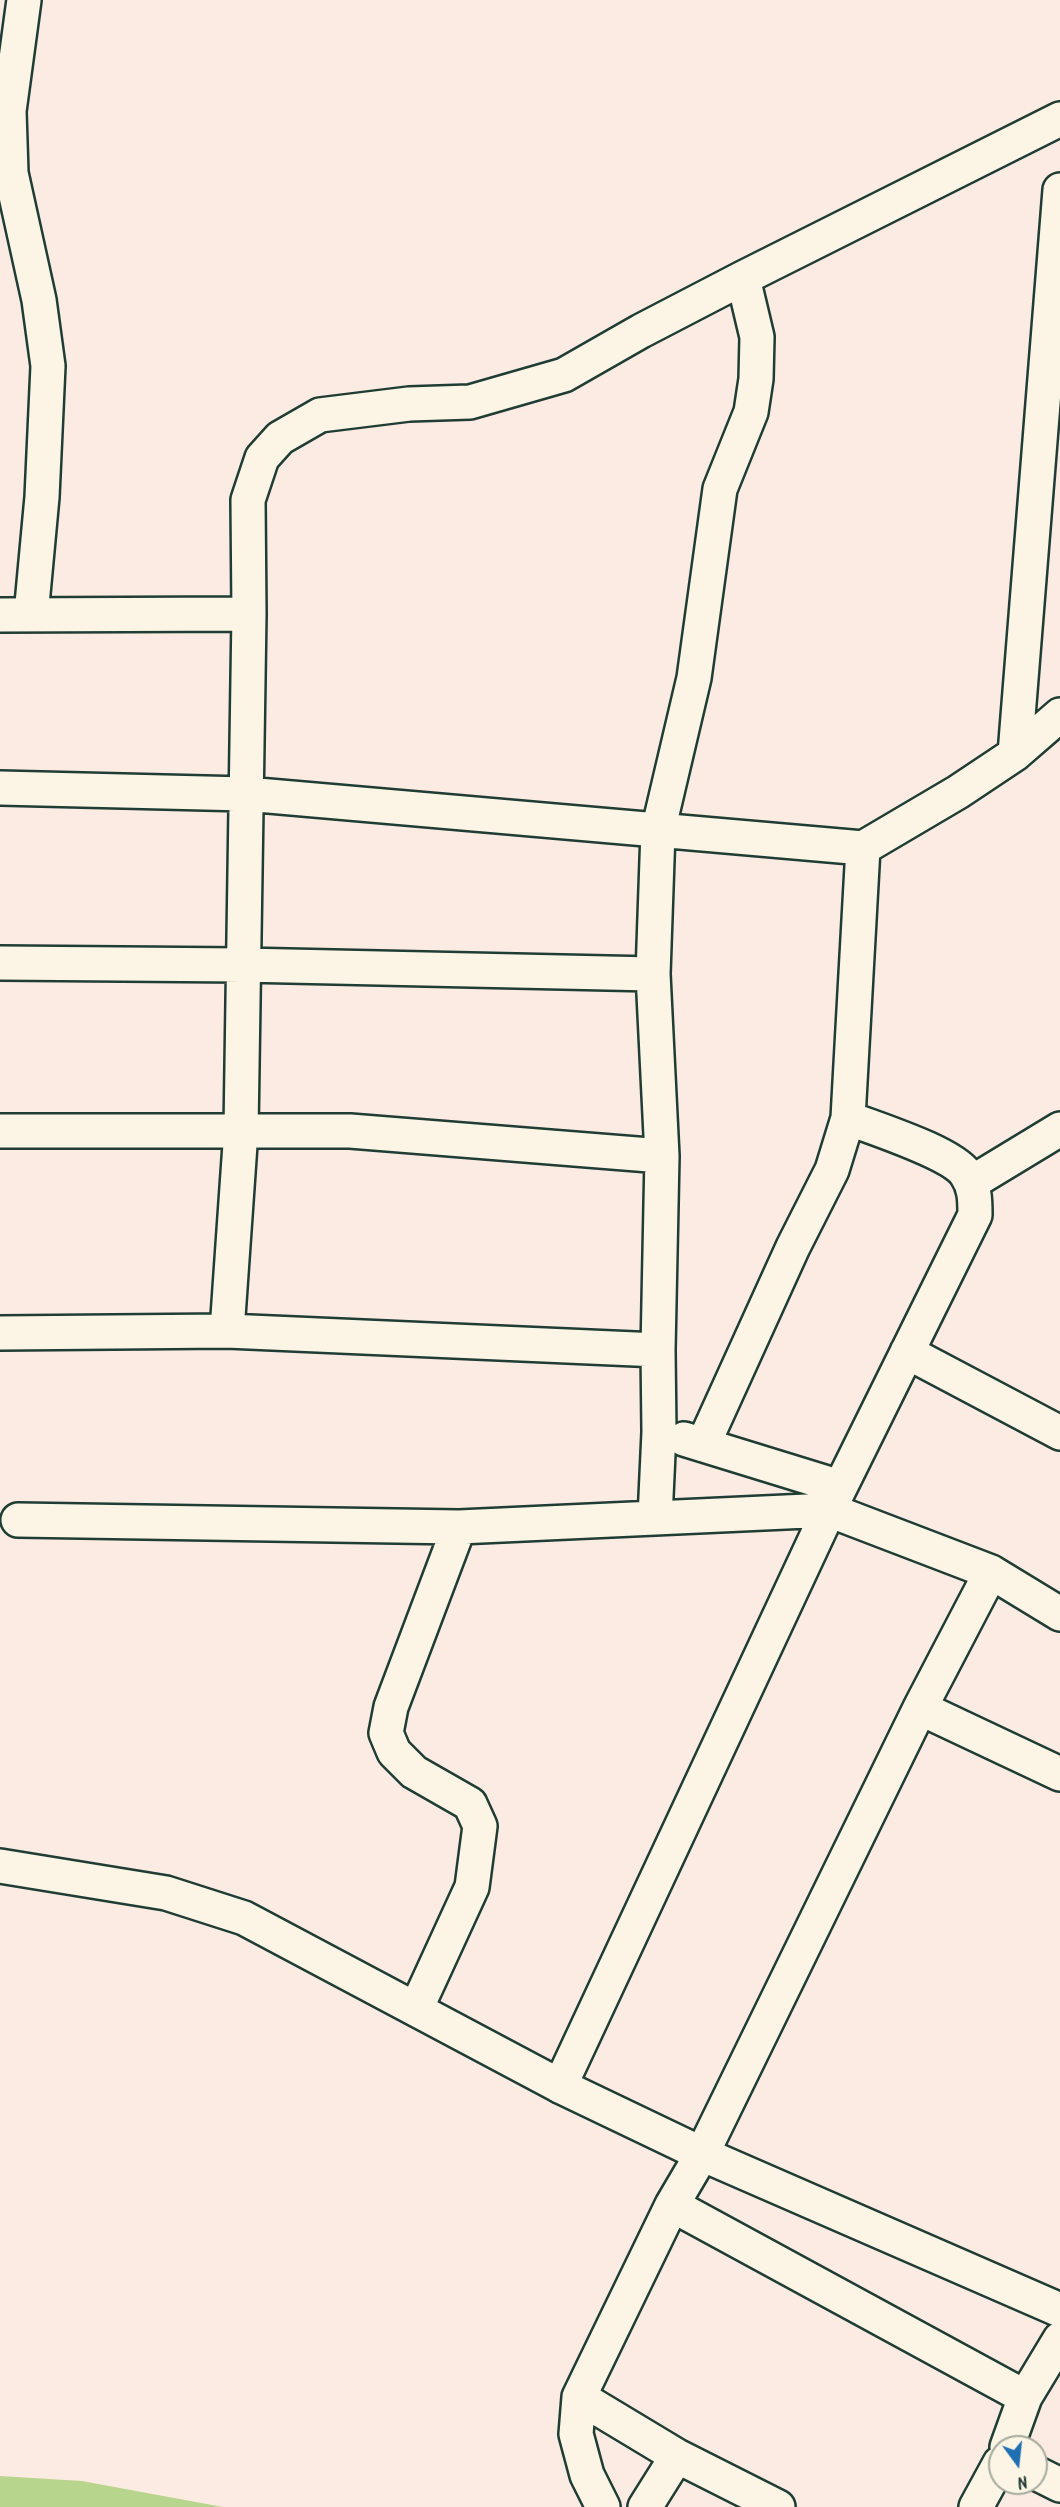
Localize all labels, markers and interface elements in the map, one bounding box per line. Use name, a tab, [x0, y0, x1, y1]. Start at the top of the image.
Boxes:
north arrow	[988, 2435, 1048, 2495]
text: N	[1014, 2468, 1030, 2494]

